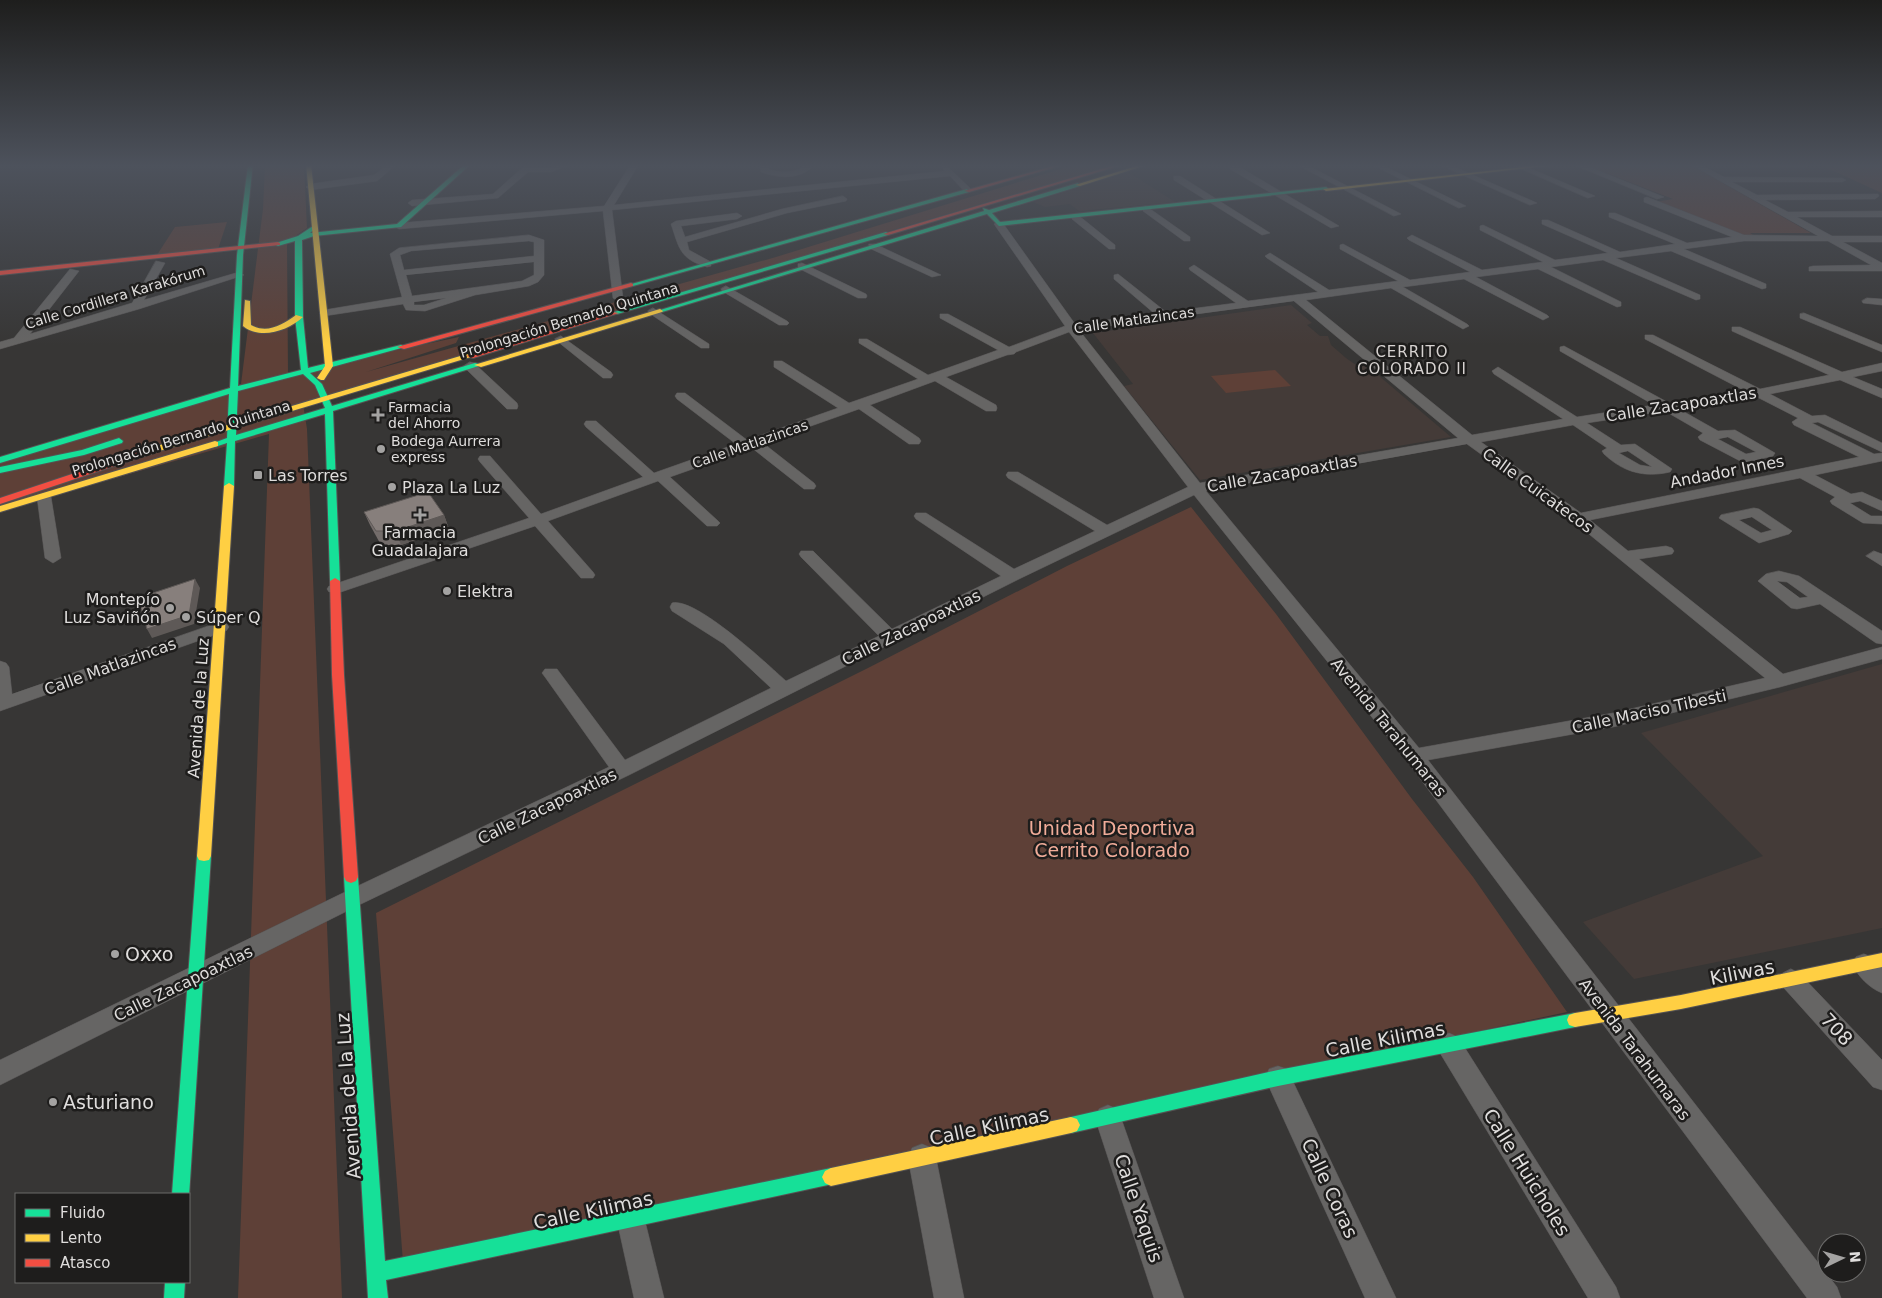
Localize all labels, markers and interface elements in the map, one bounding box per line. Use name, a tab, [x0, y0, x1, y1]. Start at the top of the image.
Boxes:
street label: Calle Cordillera Karakórum	[23, 262, 207, 332]
street label: Prolongación Bernardo Quintana	[458, 279, 680, 361]
street label: Calle Matlazincas	[1073, 304, 1195, 336]
district label: CERRITO COLORADO II	[1357, 343, 1467, 378]
street label: Calle Zacapoaxtlas	[1604, 383, 1758, 426]
street label: Prolongación Bernardo Quintana	[70, 397, 292, 479]
place label: Farmacia del Ahorro	[388, 399, 460, 431]
marker: Farmacia del Ahorro	[372, 409, 384, 421]
street label: Calle Matlazincas	[690, 417, 810, 471]
place label: Bodega Aurrera express	[391, 433, 501, 465]
marker: Bodega Aurrera express	[375, 443, 387, 455]
street label: Calle Cuicatecos	[1479, 444, 1597, 537]
street label: Calle Zacapoaxtlas	[1205, 451, 1359, 496]
street label: Andador Innes	[1668, 451, 1786, 492]
place label: Las Torres	[268, 466, 348, 485]
marker: Las Torres	[252, 469, 264, 481]
place label: Plaza La Luz	[402, 478, 500, 497]
marker: Plaza La Luz	[386, 481, 398, 493]
marker: Farmacia Guadalajara	[414, 509, 426, 521]
place label: Farmacia Guadalajara	[371, 523, 469, 560]
place label: Elektra	[457, 582, 513, 601]
marker: Elektra	[441, 585, 453, 597]
street label: Calle Zacapoaxtlas	[839, 586, 984, 669]
place label: Montepío Luz Saviñón	[64, 590, 160, 627]
marker: Montepío Luz Saviñón	[164, 602, 176, 614]
place label: Súper Q	[196, 608, 261, 627]
marker: Súper Q	[180, 611, 192, 623]
street label: Calle Matlazincas	[42, 634, 179, 699]
street label: Avenida de la Luz	[184, 637, 213, 779]
street label: Avenida Tarahumaras	[1327, 654, 1450, 800]
street label: Calle Maciso Tibesti	[1570, 686, 1728, 737]
street label: Calle Zacapoaxtlas	[475, 765, 620, 848]
park label: Unidad Deportiva Cerrito Colorado	[1029, 817, 1195, 861]
street label: Calle Zacapoaxtlas	[111, 942, 256, 1025]
place label: Oxxo	[125, 943, 173, 965]
marker: Oxxo	[109, 948, 121, 960]
street label: Kiliwas	[1708, 955, 1776, 989]
street label: Avenida Tarahumaras	[1575, 975, 1694, 1124]
street label: 708	[1817, 1008, 1857, 1050]
street label: Avenida de la Luz	[331, 1012, 365, 1180]
street label: Calle Kilimas	[1323, 1017, 1447, 1061]
place label: Asturiano	[63, 1091, 154, 1113]
marker: Asturiano	[47, 1096, 59, 1108]
street label: Calle Kilimas	[927, 1103, 1051, 1149]
street label: Calle Huicholes	[1479, 1104, 1575, 1240]
street label: Calle Coras	[1297, 1135, 1363, 1241]
street label: Calle Yaquis	[1110, 1151, 1168, 1265]
street label: Calle Kilimas	[531, 1187, 655, 1233]
legend	[15, 1193, 190, 1283]
text: Fluido	[60, 1204, 105, 1222]
text: Lento	[60, 1229, 102, 1247]
north arrow	[1817, 1233, 1867, 1283]
text: N	[1846, 1250, 1863, 1263]
text: Atasco	[60, 1254, 110, 1272]

